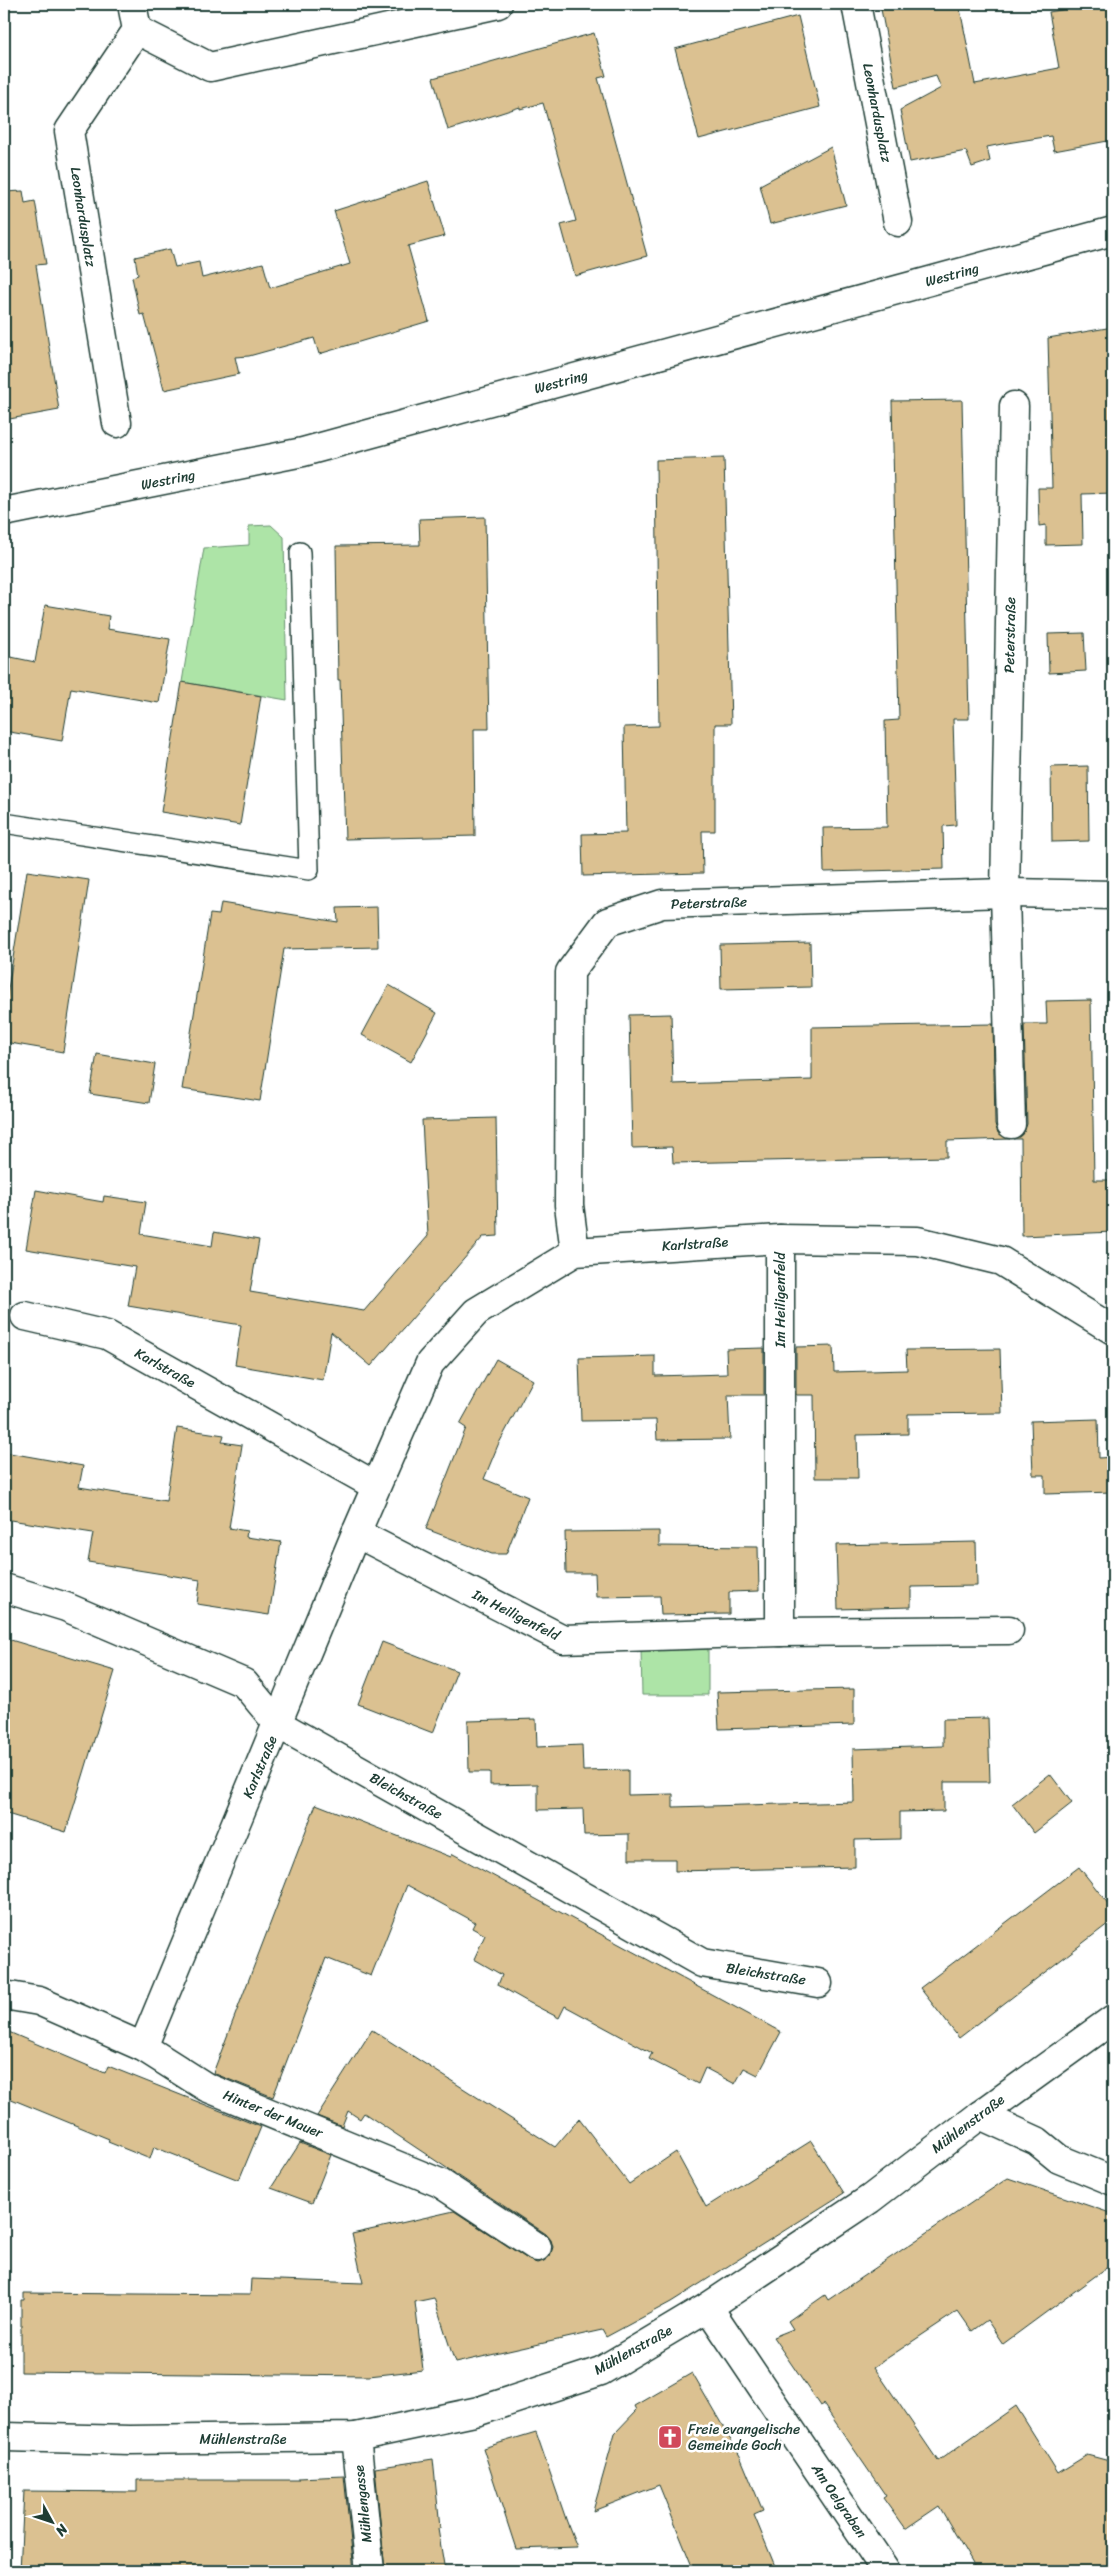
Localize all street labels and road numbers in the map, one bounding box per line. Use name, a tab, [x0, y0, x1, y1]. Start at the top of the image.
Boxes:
street label: Leonhardusplatz	[855, 61, 899, 165]
street label: Leonhardusplatz	[63, 165, 103, 269]
street label: Westring	[922, 256, 982, 294]
street label: Westring	[531, 363, 591, 401]
street label: Westring	[139, 463, 197, 497]
street label: Peterstraße	[997, 597, 1023, 673]
street label: Peterstraße	[670, 889, 748, 917]
street label: Karlstraße	[661, 1229, 729, 1259]
street label: Im Heiligenfeld	[768, 1251, 793, 1349]
street label: Karlstraße	[130, 1341, 200, 1395]
street label: Im Heiligenfeld	[467, 1582, 566, 1648]
street label: Karlstraße	[236, 1731, 285, 1802]
street label: Bleichstraße	[365, 1766, 447, 1826]
street label: Bleichstraße	[724, 1955, 808, 1993]
street label: Hinter der Mauer	[219, 2083, 328, 2146]
street label: Mühlenstraße	[926, 2088, 1010, 2160]
street label: Mühlenstraße	[589, 2318, 677, 2382]
street label: Mühlenstraße	[200, 2427, 287, 2452]
street label: Am Oelgraben	[804, 2458, 873, 2544]
street label: Mühlengasse	[346, 2464, 380, 2544]

